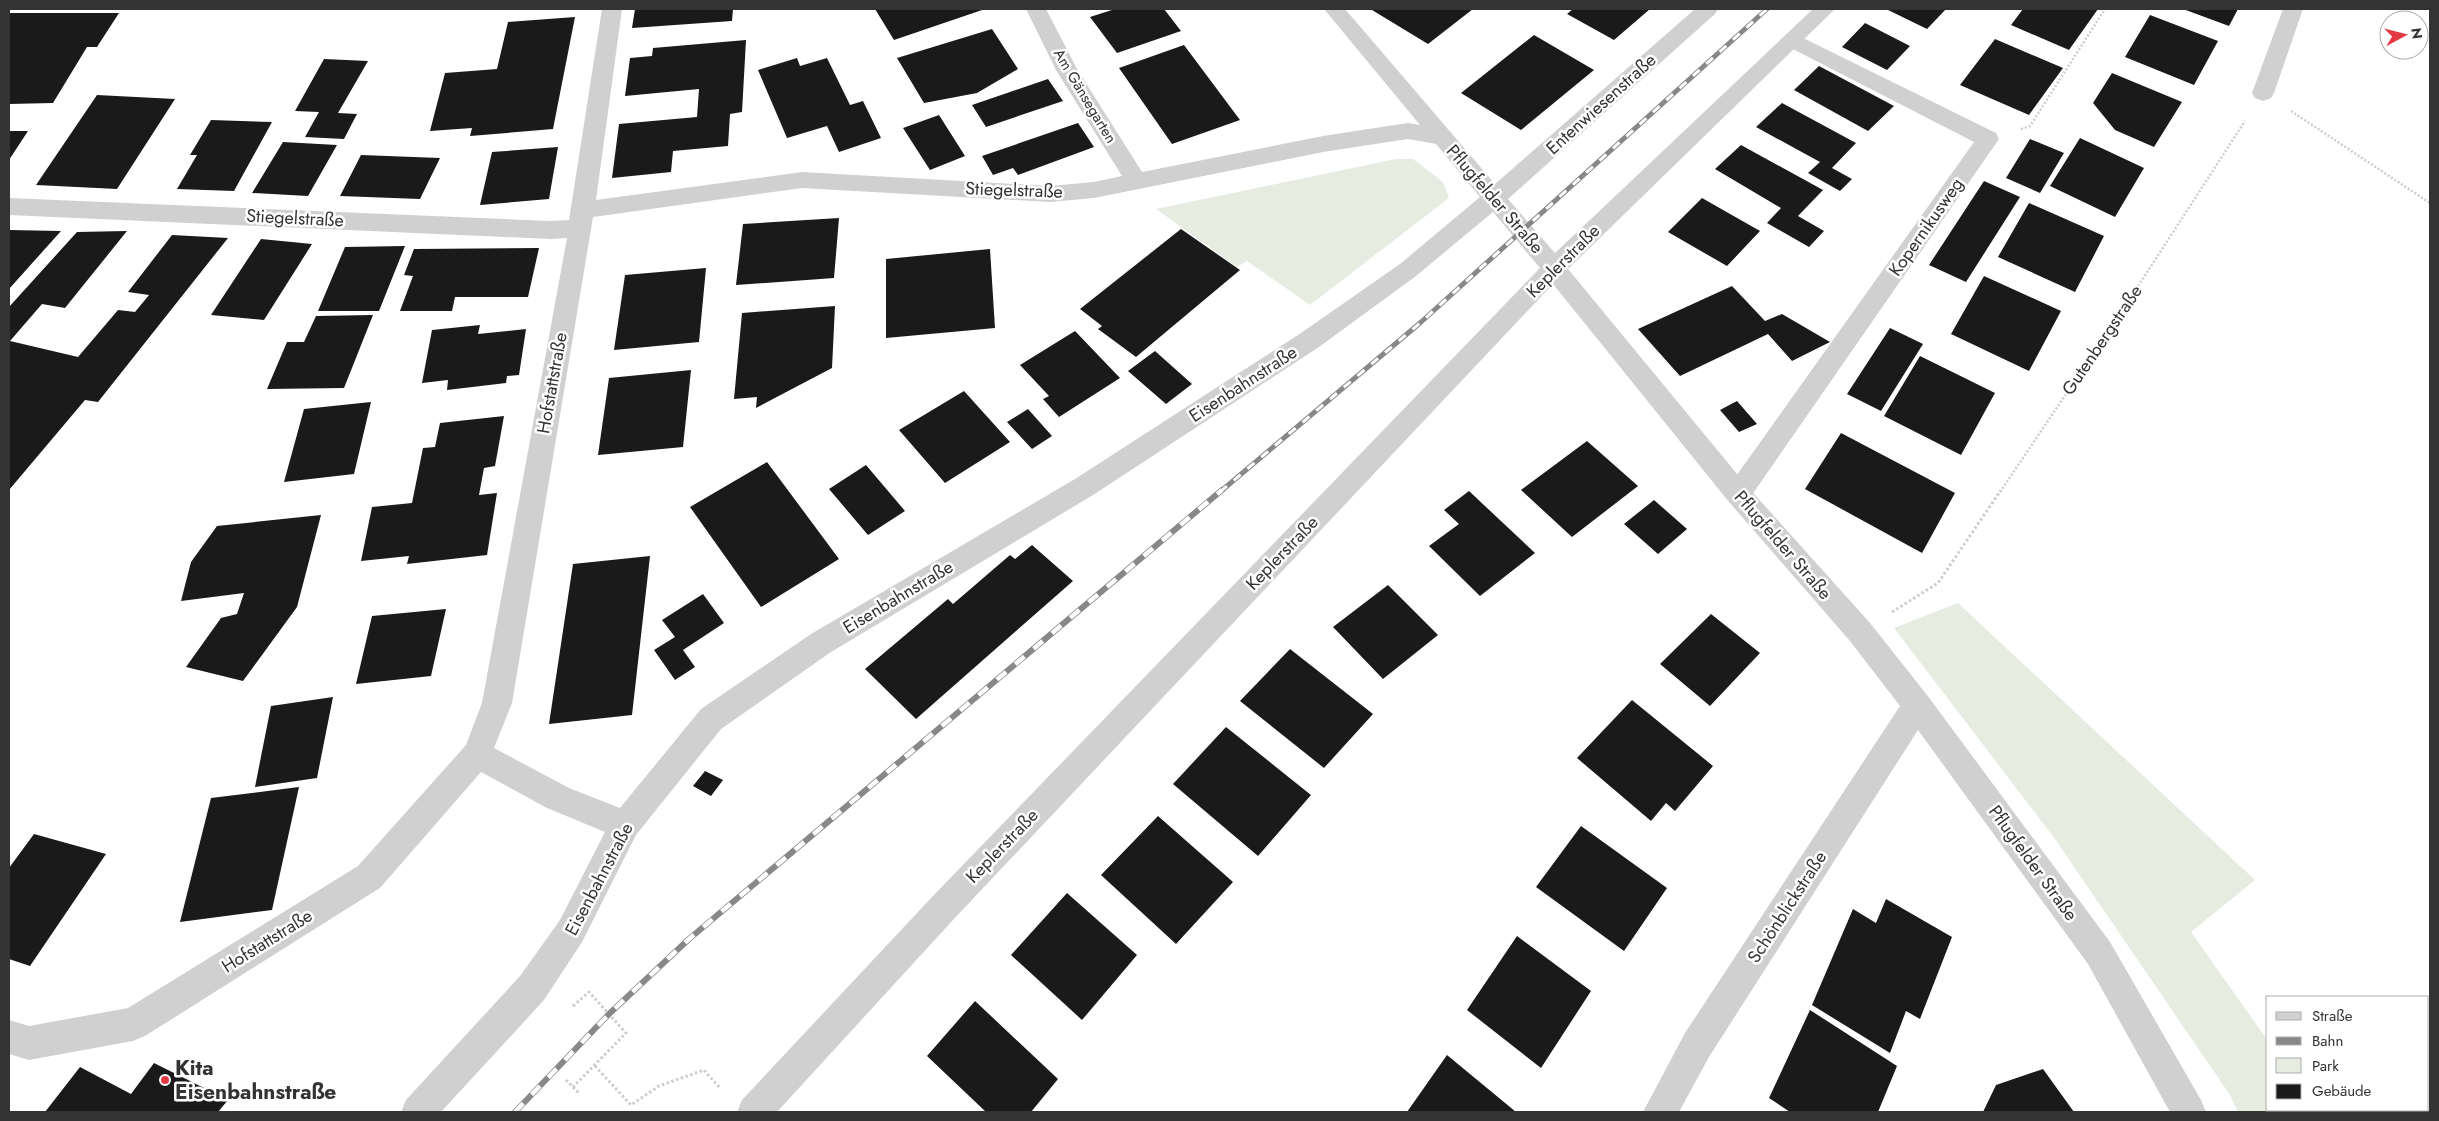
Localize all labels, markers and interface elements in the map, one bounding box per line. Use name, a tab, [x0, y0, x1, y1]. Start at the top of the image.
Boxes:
north arrow	[2379, 10, 2429, 60]
text: N	[2406, 27, 2428, 40]
street label: Am Gänsegarten	[1048, 45, 1122, 147]
street label: Entenwiesenstraße	[1540, 47, 1662, 161]
street label: Pflugfelder Straße	[1440, 139, 1550, 259]
street label: Kopernikusweg	[1882, 172, 1970, 282]
street label: Stiegelstraße	[965, 175, 1063, 205]
street label: Stiegelstraße	[246, 202, 344, 234]
street label: Keplerstraße	[1520, 218, 1606, 304]
street label: Gutenbergstraße	[2055, 280, 2149, 400]
street label: Hofstattstraße	[530, 330, 574, 436]
street label: Eisenbahnstraße	[1184, 339, 1302, 429]
street label: Pflugfelder Straße	[1728, 485, 1838, 605]
street label: Keplerstraße	[1240, 510, 1324, 596]
street label: Eisenbahnstraße	[838, 554, 958, 640]
street label: Pflugfelder Straße	[1982, 800, 2084, 926]
street label: Keplerstraße	[960, 803, 1044, 889]
street label: Eisenbahnstraße	[558, 818, 640, 940]
street label: Schönblickstraße	[1741, 846, 1833, 968]
street label: Hofstattstraße	[217, 903, 317, 979]
legend	[2266, 996, 2429, 1111]
text: Straße	[2312, 1005, 2353, 1027]
text: Bahn	[2312, 1030, 2343, 1052]
place label: Kita Eisenbahnstraße	[175, 1053, 336, 1107]
text: Park	[2312, 1055, 2339, 1077]
marker: Kita Eisenbahnstraße	[159, 1074, 171, 1086]
text: Gebäude	[2312, 1080, 2372, 1102]

